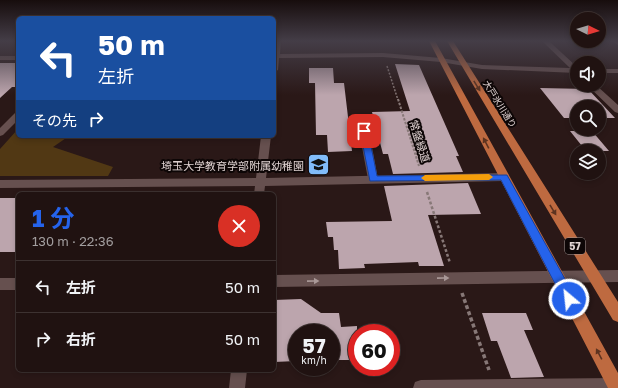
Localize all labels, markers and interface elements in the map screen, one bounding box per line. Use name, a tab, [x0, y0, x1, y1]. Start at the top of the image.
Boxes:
north arrow	[570, 12, 606, 48]
map controls	[570, 12, 606, 180]
text: 50 m	[98, 28, 165, 61]
icon: left	[32, 32, 84, 84]
button: sound	[570, 56, 606, 92]
text: 左折	[98, 65, 134, 87]
street label: 大戸氷川通り	[481, 78, 519, 130]
one-way arrow	[474, 80, 481, 92]
button: search	[570, 100, 606, 136]
icon: right	[85, 108, 107, 130]
text: その先	[32, 111, 77, 129]
pin	[347, 114, 381, 148]
street label: 常盤緑道	[407, 118, 433, 164]
icon: arrive	[353, 120, 375, 142]
one-way arrow	[482, 137, 489, 149]
button: layers	[570, 144, 606, 180]
school or university icon: 埼玉大学教育学部附属幼稚園	[306, 152, 332, 178]
place label: 埼玉大学教育学部附属幼稚園	[161, 159, 304, 172]
text: 1 分	[32, 203, 74, 232]
one-way arrow	[550, 204, 557, 216]
button: close	[218, 205, 260, 247]
text: 130 m · 22:36	[32, 233, 114, 249]
road number: 57	[565, 238, 585, 254]
one-way arrow	[437, 275, 450, 281]
icon: left	[32, 276, 54, 298]
text: 左折	[66, 278, 96, 296]
text: 50 m	[225, 278, 260, 296]
one-way arrow	[307, 278, 320, 284]
position arrow	[548, 278, 590, 320]
speed limit sign: 60	[348, 324, 400, 376]
icon: right	[32, 328, 54, 350]
text: 右折	[66, 330, 96, 348]
text: 50 m	[225, 330, 260, 348]
text: 57	[302, 333, 326, 357]
one-way arrow	[596, 348, 602, 359]
text: km/h	[301, 354, 327, 366]

